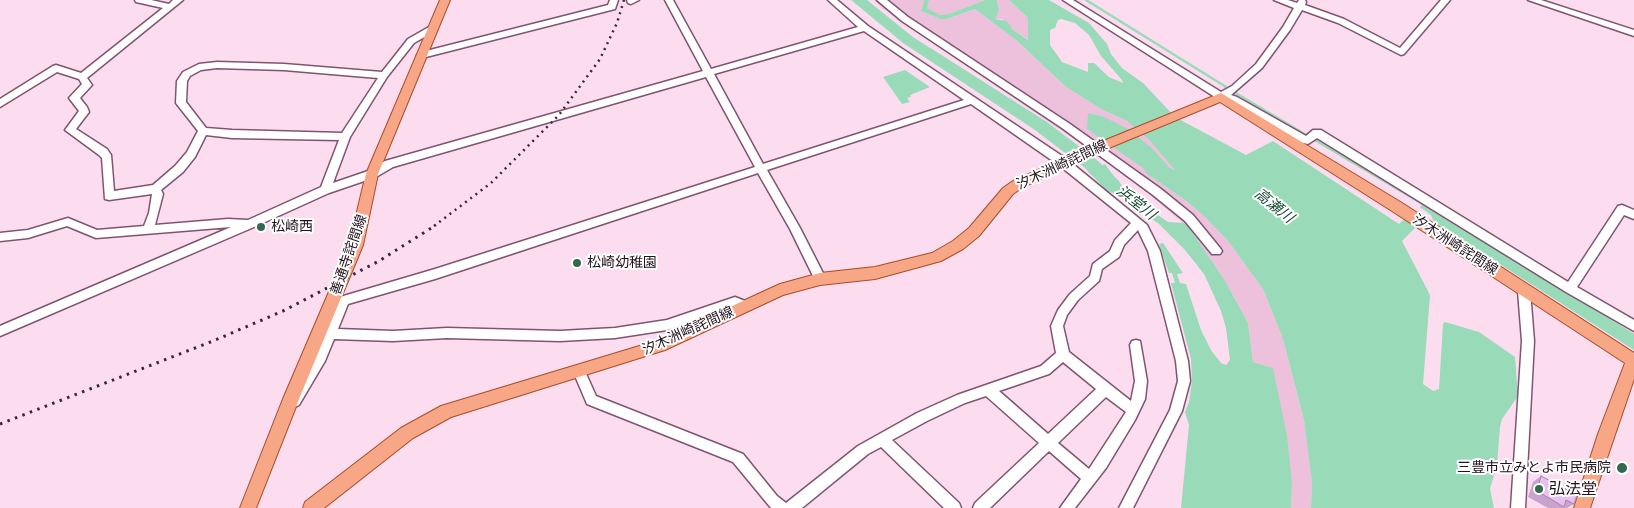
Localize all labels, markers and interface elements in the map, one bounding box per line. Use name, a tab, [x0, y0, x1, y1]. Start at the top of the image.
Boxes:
street label: 汐木洲崎詫間線	[1014, 137, 1110, 193]
water label: 浜堂川	[1113, 182, 1159, 224]
water label: 高瀬川	[1251, 185, 1297, 227]
street label: 汐木洲崎詫間線	[1409, 211, 1501, 279]
street label: 善通寺詫間線	[327, 213, 371, 297]
place label: 松崎西	[271, 219, 313, 235]
marker: 松崎西	[255, 221, 267, 233]
place label: 松崎幼稚園	[587, 255, 657, 271]
marker: 松崎幼稚園	[571, 257, 583, 269]
street label: 汐木洲崎詫間線	[640, 303, 736, 359]
place label: 三豊市立みとよ市民病院	[1457, 460, 1611, 476]
marker: 三豊市立みとよ市民病院	[1615, 461, 1629, 475]
place label: 弘法堂	[1549, 479, 1597, 499]
marker: 弘法堂	[1533, 483, 1545, 495]

